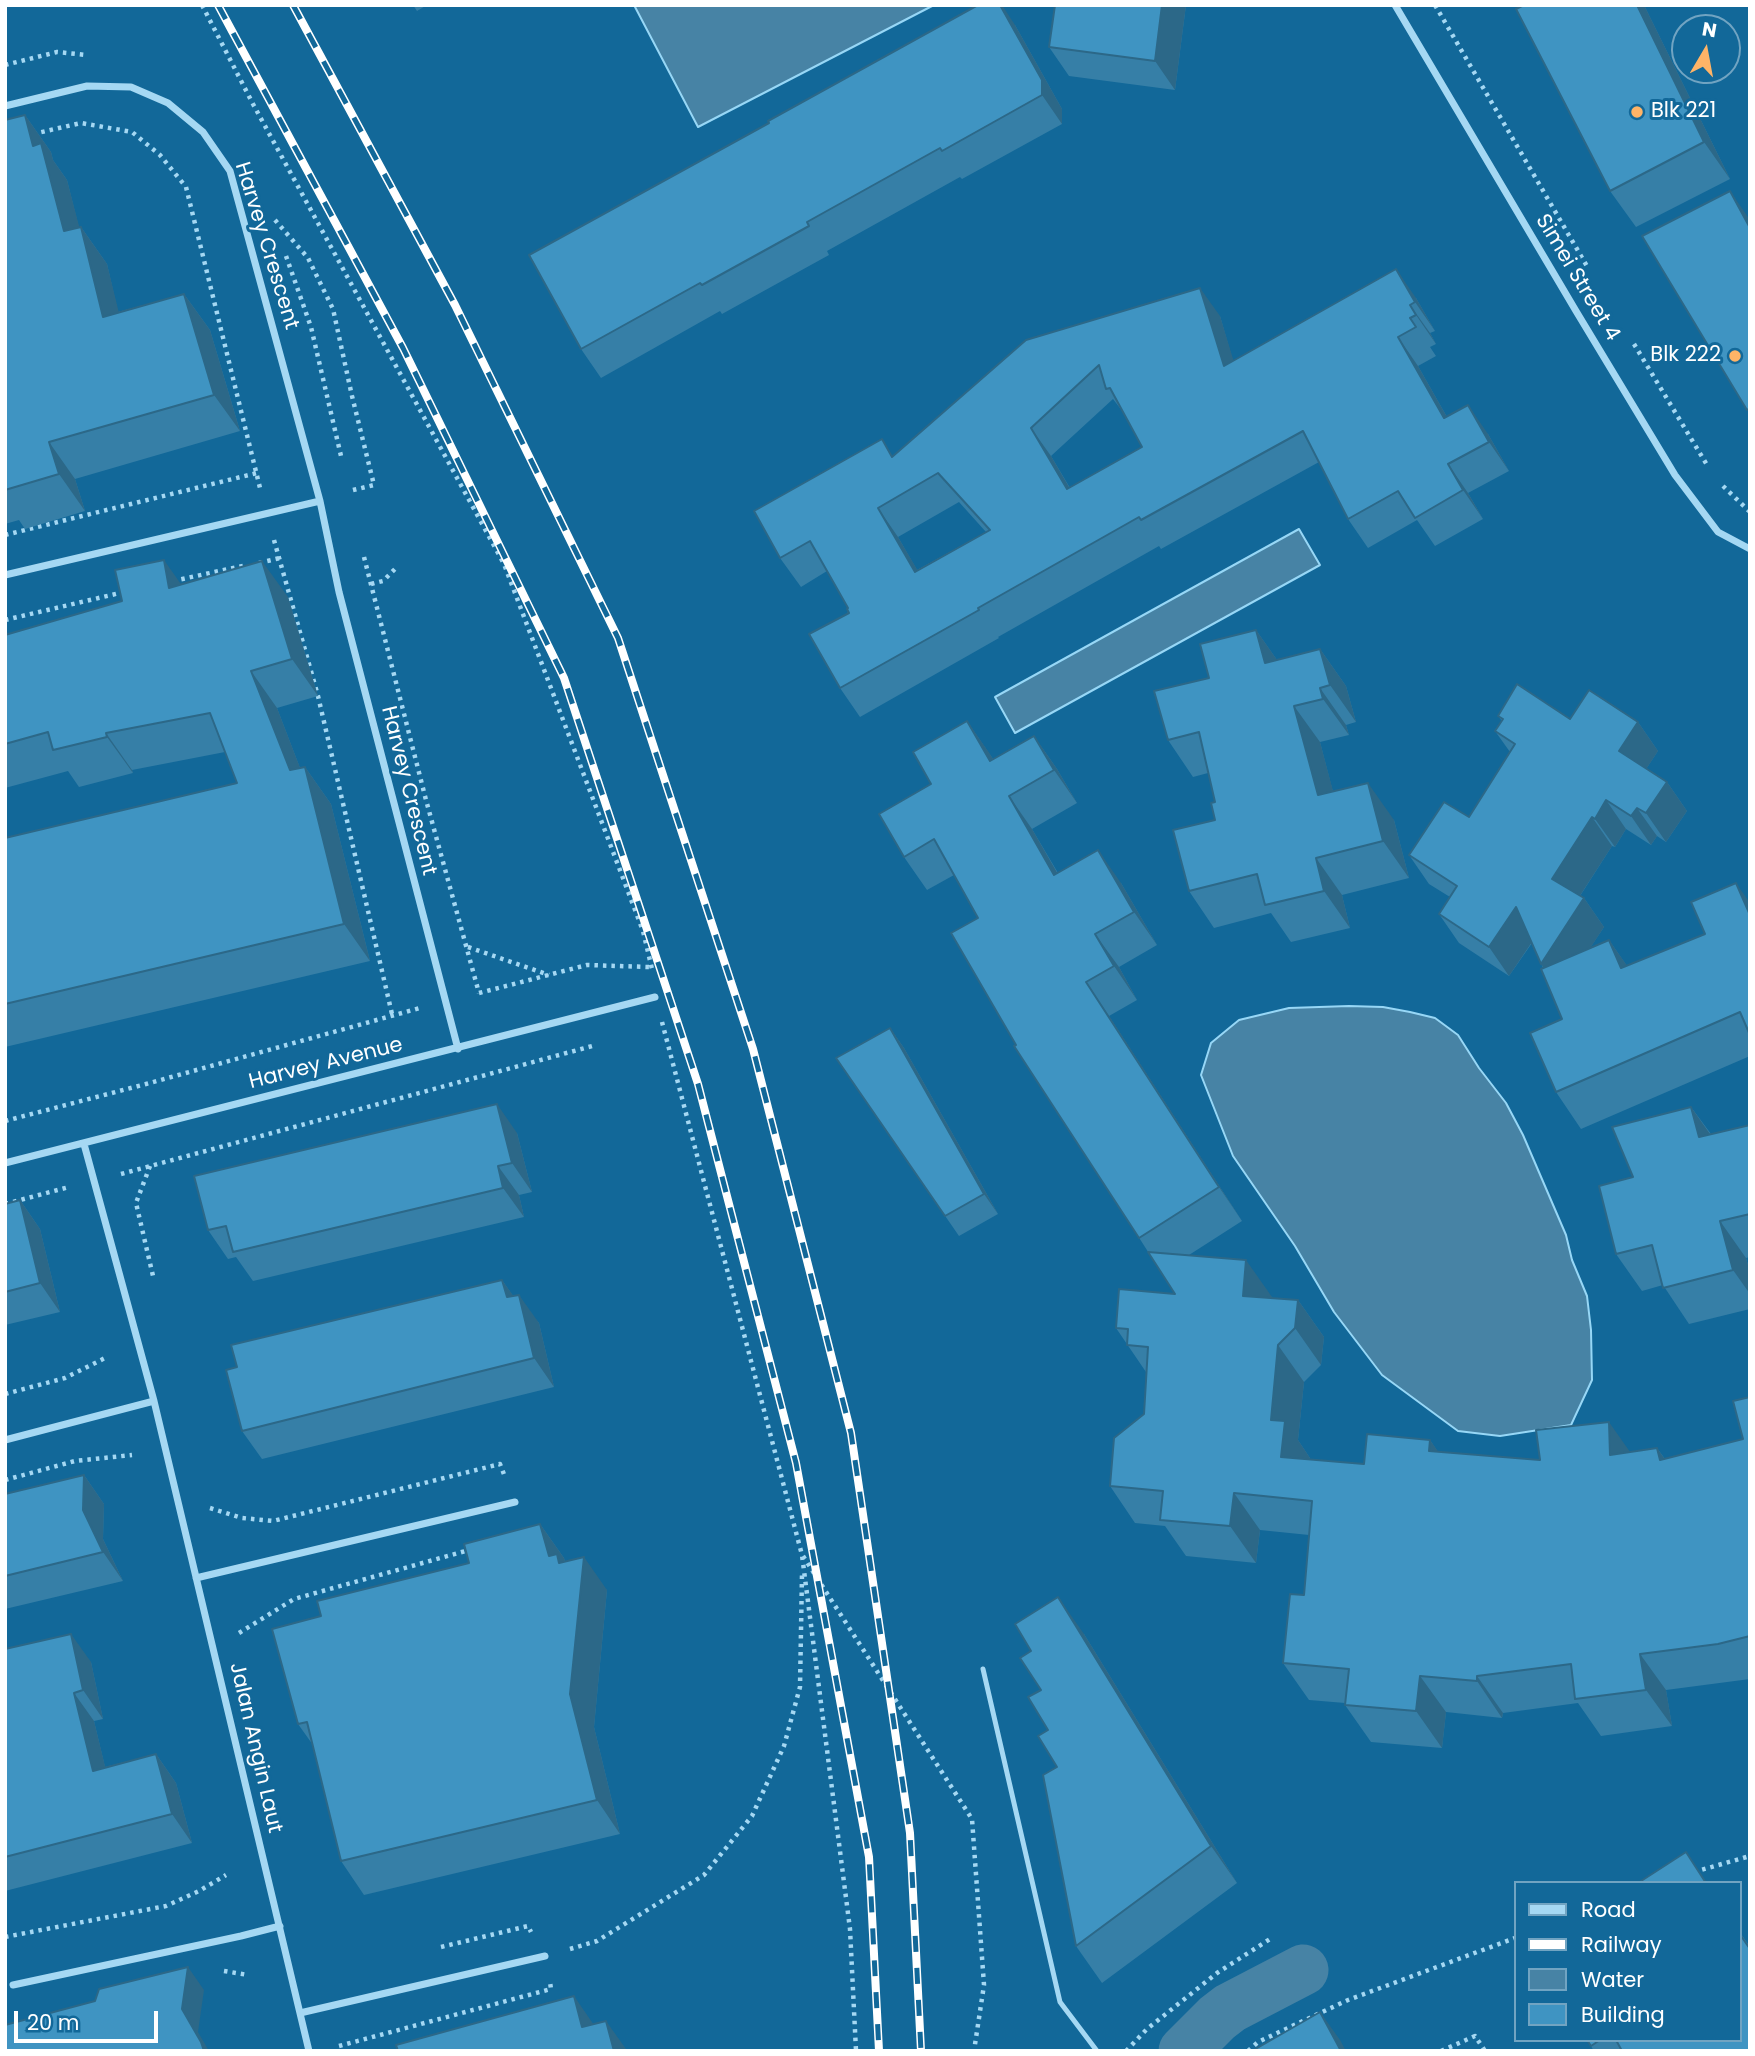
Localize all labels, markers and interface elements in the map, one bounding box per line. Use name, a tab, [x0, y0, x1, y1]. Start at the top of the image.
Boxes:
north arrow	[1671, 14, 1741, 84]
text: N	[1700, 15, 1719, 44]
place label: Blk 221	[1651, 99, 1716, 125]
marker: Blk 221	[1629, 104, 1645, 120]
street label: Harvey Crescent	[229, 159, 303, 333]
street label: Simei Street 4	[1529, 210, 1625, 346]
place label: Blk 222	[1650, 343, 1721, 369]
marker: Blk 222	[1727, 348, 1743, 364]
street label: Harvey Crescent	[375, 704, 441, 878]
street label: Harvey Avenue	[246, 1033, 406, 1095]
street label: Jalan Angin Laut	[223, 1660, 287, 1836]
legend	[1514, 1881, 1741, 2042]
text: Road	[1581, 1895, 1636, 1924]
text: Railway	[1581, 1930, 1662, 1959]
text: Water	[1581, 1965, 1644, 1994]
scale bar	[18, 1996, 161, 2040]
text: Building	[1581, 2000, 1665, 2029]
text: 20 m	[27, 2008, 80, 2037]

